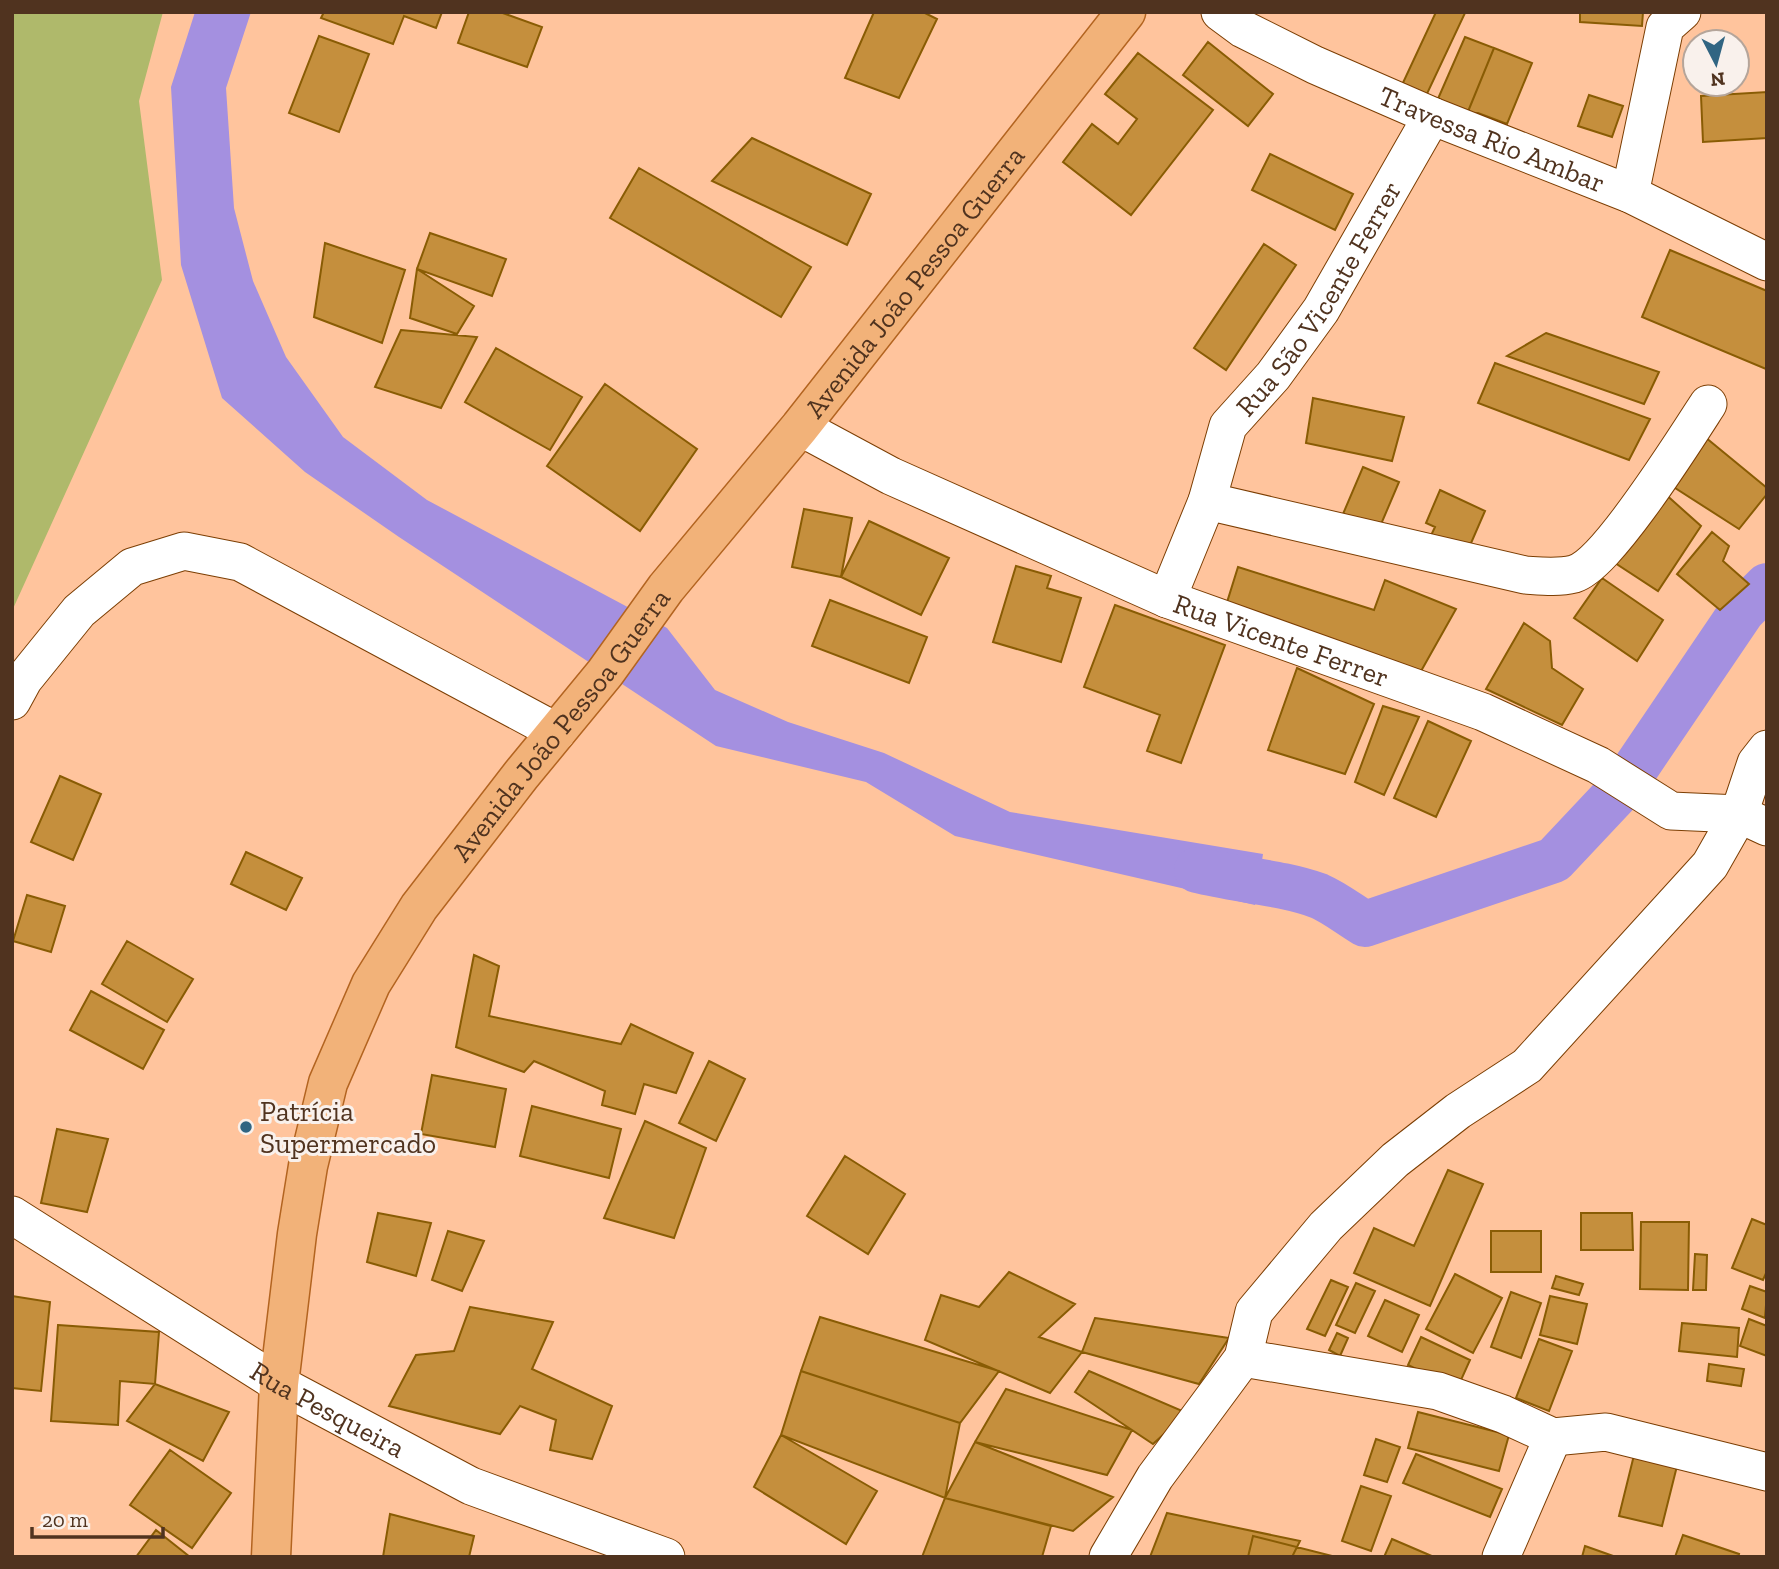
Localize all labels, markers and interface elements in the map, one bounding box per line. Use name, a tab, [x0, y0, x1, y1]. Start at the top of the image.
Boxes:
north arrow	[1681, 28, 1751, 98]
text: N	[1709, 67, 1726, 92]
street label: Travessa Rio Ambar	[1374, 79, 1610, 199]
street label: Avenida João Pessoa Guerra	[798, 139, 1032, 424]
street label: Rua São Vicente Ferrer	[1229, 175, 1408, 423]
street label: Avenida João Pessoa Guerra	[445, 582, 677, 868]
street label: Rua Vicente Ferrer	[1169, 587, 1393, 694]
place label: Patrícia Supermercado	[260, 1095, 436, 1160]
marker: Patrícia Supermercado	[238, 1119, 254, 1135]
street label: Rua Pesqueira	[244, 1354, 411, 1465]
scale bar	[32, 1496, 163, 1540]
text: 20 m	[42, 1507, 88, 1532]

